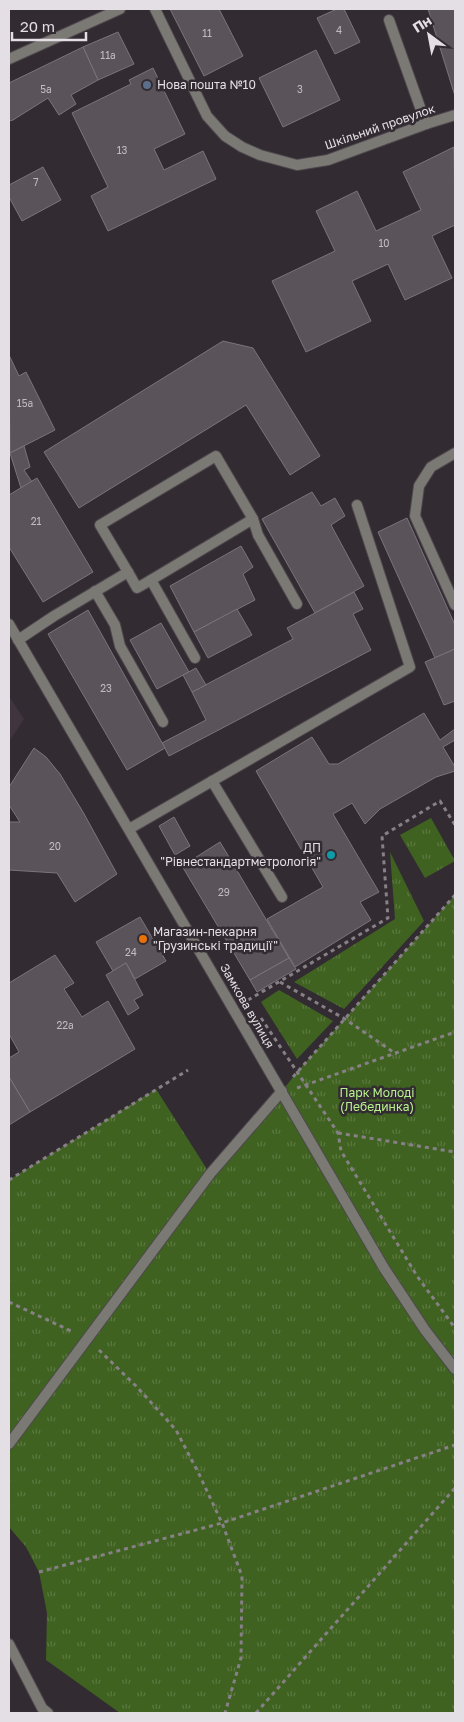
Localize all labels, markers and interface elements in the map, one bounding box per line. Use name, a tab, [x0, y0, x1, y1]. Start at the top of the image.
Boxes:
scale bar	[12, 10, 86, 42]
north arrow	[404, 10, 454, 60]
text: Пн	[409, 11, 434, 36]
text: 20 m	[20, 17, 55, 35]
house number: 4	[336, 24, 342, 36]
house number: 11	[202, 27, 212, 39]
house number: 11а	[100, 49, 116, 61]
place label: Нова пошта №10	[157, 77, 256, 92]
marker: Нова пошта №10	[141, 79, 153, 91]
house number: 5а	[40, 83, 52, 95]
house number: 3	[297, 83, 303, 95]
street label: Шкільний провулок	[323, 101, 437, 152]
house number: 13	[117, 144, 127, 156]
house number: 7	[33, 176, 39, 188]
house number: 10	[378, 237, 390, 249]
house number: 15а	[17, 397, 33, 409]
house number: 21	[31, 515, 41, 527]
house number: 23	[100, 682, 112, 694]
house number: 20	[49, 840, 61, 852]
place label: ДП "Рівнестандартметрологія"	[160, 840, 321, 869]
marker: ДП "Рівнестандартметрологія"	[325, 849, 337, 861]
house number: 29	[218, 886, 230, 898]
place label: Магазин-пекарня "Грузинські традиції"	[153, 924, 278, 953]
marker: Магазин-пекарня "Грузинські традиції"	[137, 933, 149, 945]
house number: 24	[125, 946, 137, 958]
street label: Замкова вулиця	[217, 961, 278, 1051]
house number: 22а	[56, 1019, 74, 1031]
park label: Парк Молоді (Лебединка)	[339, 1085, 415, 1114]

